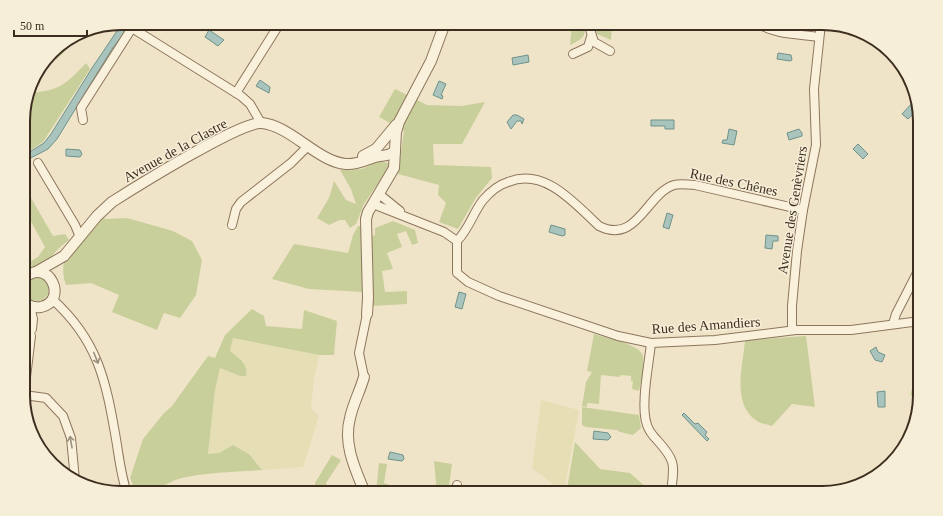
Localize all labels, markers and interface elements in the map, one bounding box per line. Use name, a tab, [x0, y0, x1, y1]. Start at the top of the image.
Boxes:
scale bar	[14, 12, 87, 38]
text: 50 m	[20, 19, 45, 33]
street label: Avenue de la Clastre	[121, 116, 230, 185]
street label: Avenue des Genèvriers	[775, 145, 810, 275]
street label: Rue des Chênes	[689, 166, 779, 199]
street label: Rue des Amandiers	[651, 314, 761, 337]
one-way arrow	[93, 351, 101, 363]
one-way arrow	[67, 435, 75, 448]

